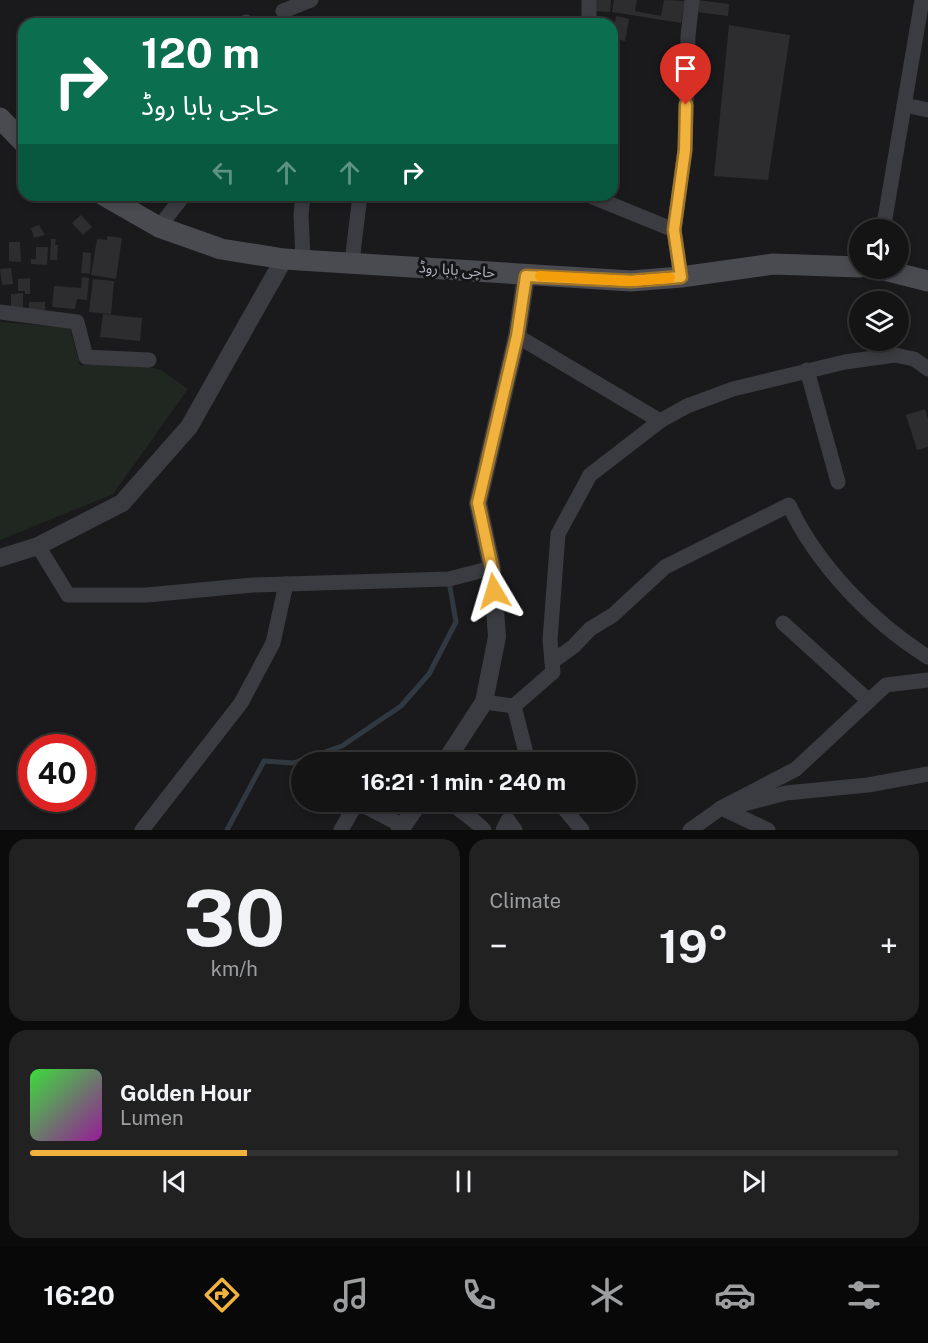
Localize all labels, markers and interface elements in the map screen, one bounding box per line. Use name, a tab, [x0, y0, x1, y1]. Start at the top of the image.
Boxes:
text: 120 m	[141, 28, 260, 77]
icon: right	[42, 42, 120, 120]
pin	[660, 43, 711, 105]
icon: arrive	[669, 52, 702, 85]
text: حاجی بابا روڈ	[141, 89, 279, 121]
icon: left	[207, 156, 240, 189]
icon: ahead	[270, 156, 303, 189]
icon: ahead	[333, 156, 366, 189]
icon: right	[396, 156, 429, 189]
map controls	[849, 219, 909, 351]
button: sound	[849, 219, 909, 279]
street label: حاجی بابا روڈ	[418, 258, 496, 282]
button: layers	[849, 291, 909, 351]
position arrow	[462, 559, 526, 623]
speed limit sign: 40	[18, 734, 96, 812]
text: 16:21 · 1 min · 240 m	[361, 769, 566, 795]
text: 30	[183, 872, 285, 964]
text: Climate	[490, 889, 561, 913]
text: 19°	[659, 920, 729, 973]
text: −	[490, 927, 508, 965]
text: +	[880, 927, 898, 965]
text: km/h	[211, 957, 258, 981]
text: Golden Hour	[120, 1080, 251, 1106]
text: Lumen	[120, 1106, 184, 1130]
icon: previous	[158, 1165, 191, 1198]
icon: pause	[447, 1165, 480, 1198]
icon: next	[737, 1165, 770, 1198]
icon: directions	[201, 1274, 243, 1316]
icon: music	[330, 1274, 372, 1316]
icon: phone	[458, 1274, 500, 1316]
icon: climate	[586, 1274, 628, 1316]
icon: car	[714, 1274, 756, 1316]
icon: filters	[843, 1274, 885, 1316]
text: 16:20	[43, 1279, 115, 1311]

